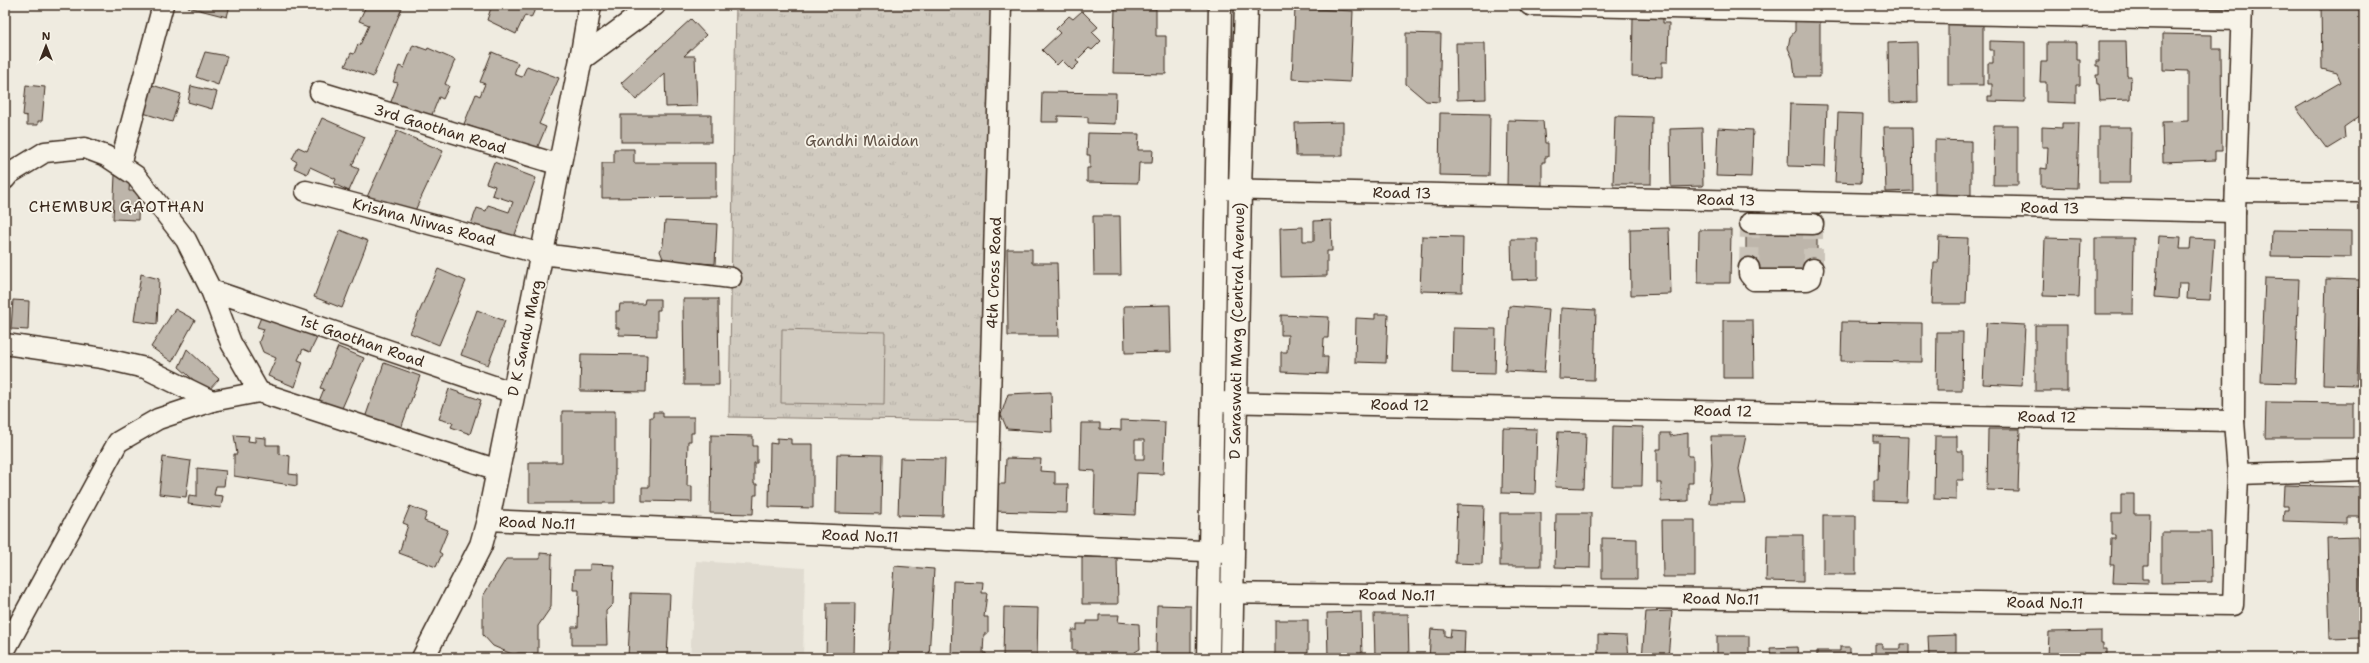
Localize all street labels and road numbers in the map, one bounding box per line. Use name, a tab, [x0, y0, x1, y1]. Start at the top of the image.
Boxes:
street label: 3rd Gaothan Road	[371, 99, 509, 159]
street label: Road 13	[1372, 182, 1432, 204]
street label: Road 13	[1696, 189, 1756, 211]
street label: Krishna Niwas Road	[350, 193, 498, 251]
street label: Road 13	[2020, 197, 2080, 219]
street label: D Saraswati Marg (Central Avenue)	[1225, 202, 1249, 460]
street label: 4th Cross Road	[982, 216, 1006, 330]
street label: D K Sandu Marg	[503, 278, 547, 398]
street label: 1st Gaothan Road	[297, 310, 428, 372]
street label: Road 12	[1370, 394, 1430, 416]
street label: Road 12	[1693, 400, 1753, 422]
street label: Road 12	[2017, 406, 2077, 428]
street label: Road No.11	[498, 512, 576, 534]
street label: Road No.11	[821, 525, 899, 547]
street label: Road No.11	[1358, 584, 1436, 606]
street label: Road No.11	[1682, 588, 1760, 610]
street label: Road No.11	[2006, 592, 2084, 614]

